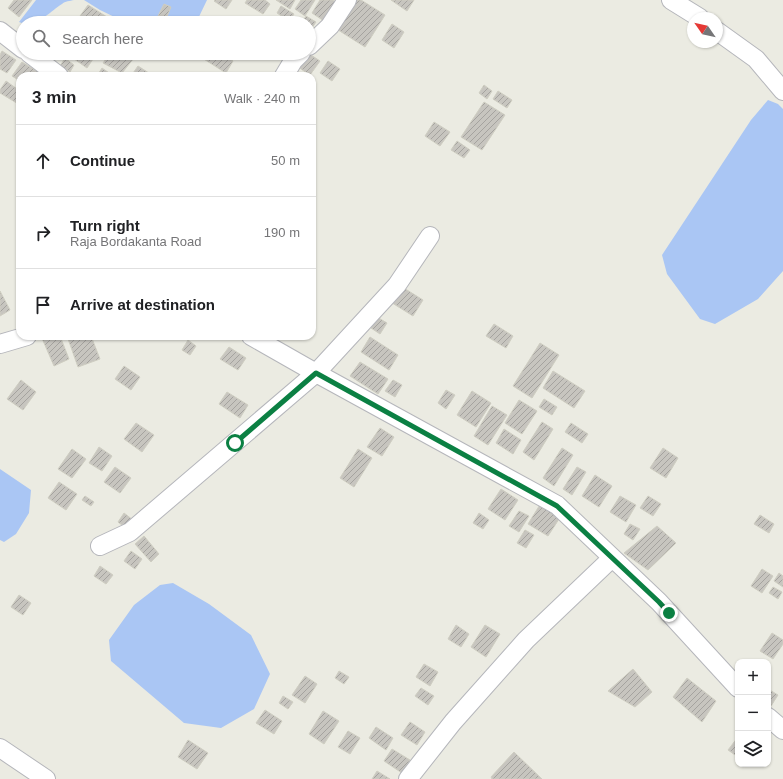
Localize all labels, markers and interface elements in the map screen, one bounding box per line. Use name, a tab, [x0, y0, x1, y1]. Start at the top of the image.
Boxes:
north arrow	[687, 12, 723, 48]
search box	[16, 16, 316, 60]
icon: search	[30, 27, 52, 49]
text: Search here	[62, 30, 144, 47]
text: 3 min	[32, 88, 76, 107]
text: Walk · 240 m	[224, 91, 300, 106]
icon: ahead	[32, 150, 54, 172]
text: Continue	[70, 152, 135, 169]
text: 50 m	[271, 153, 300, 168]
text: Turn right	[70, 217, 140, 234]
icon: right	[32, 222, 54, 244]
text: 190 m	[264, 225, 300, 240]
text: Raja Bordakanta Road	[70, 234, 202, 249]
icon: arrive	[32, 294, 54, 316]
text: Arrive at destination	[70, 296, 215, 313]
route start	[226, 434, 244, 452]
route end	[660, 604, 678, 622]
map controls	[735, 659, 771, 767]
button: +	[735, 659, 771, 695]
button: −	[735, 695, 771, 731]
button: layers	[735, 731, 771, 767]

